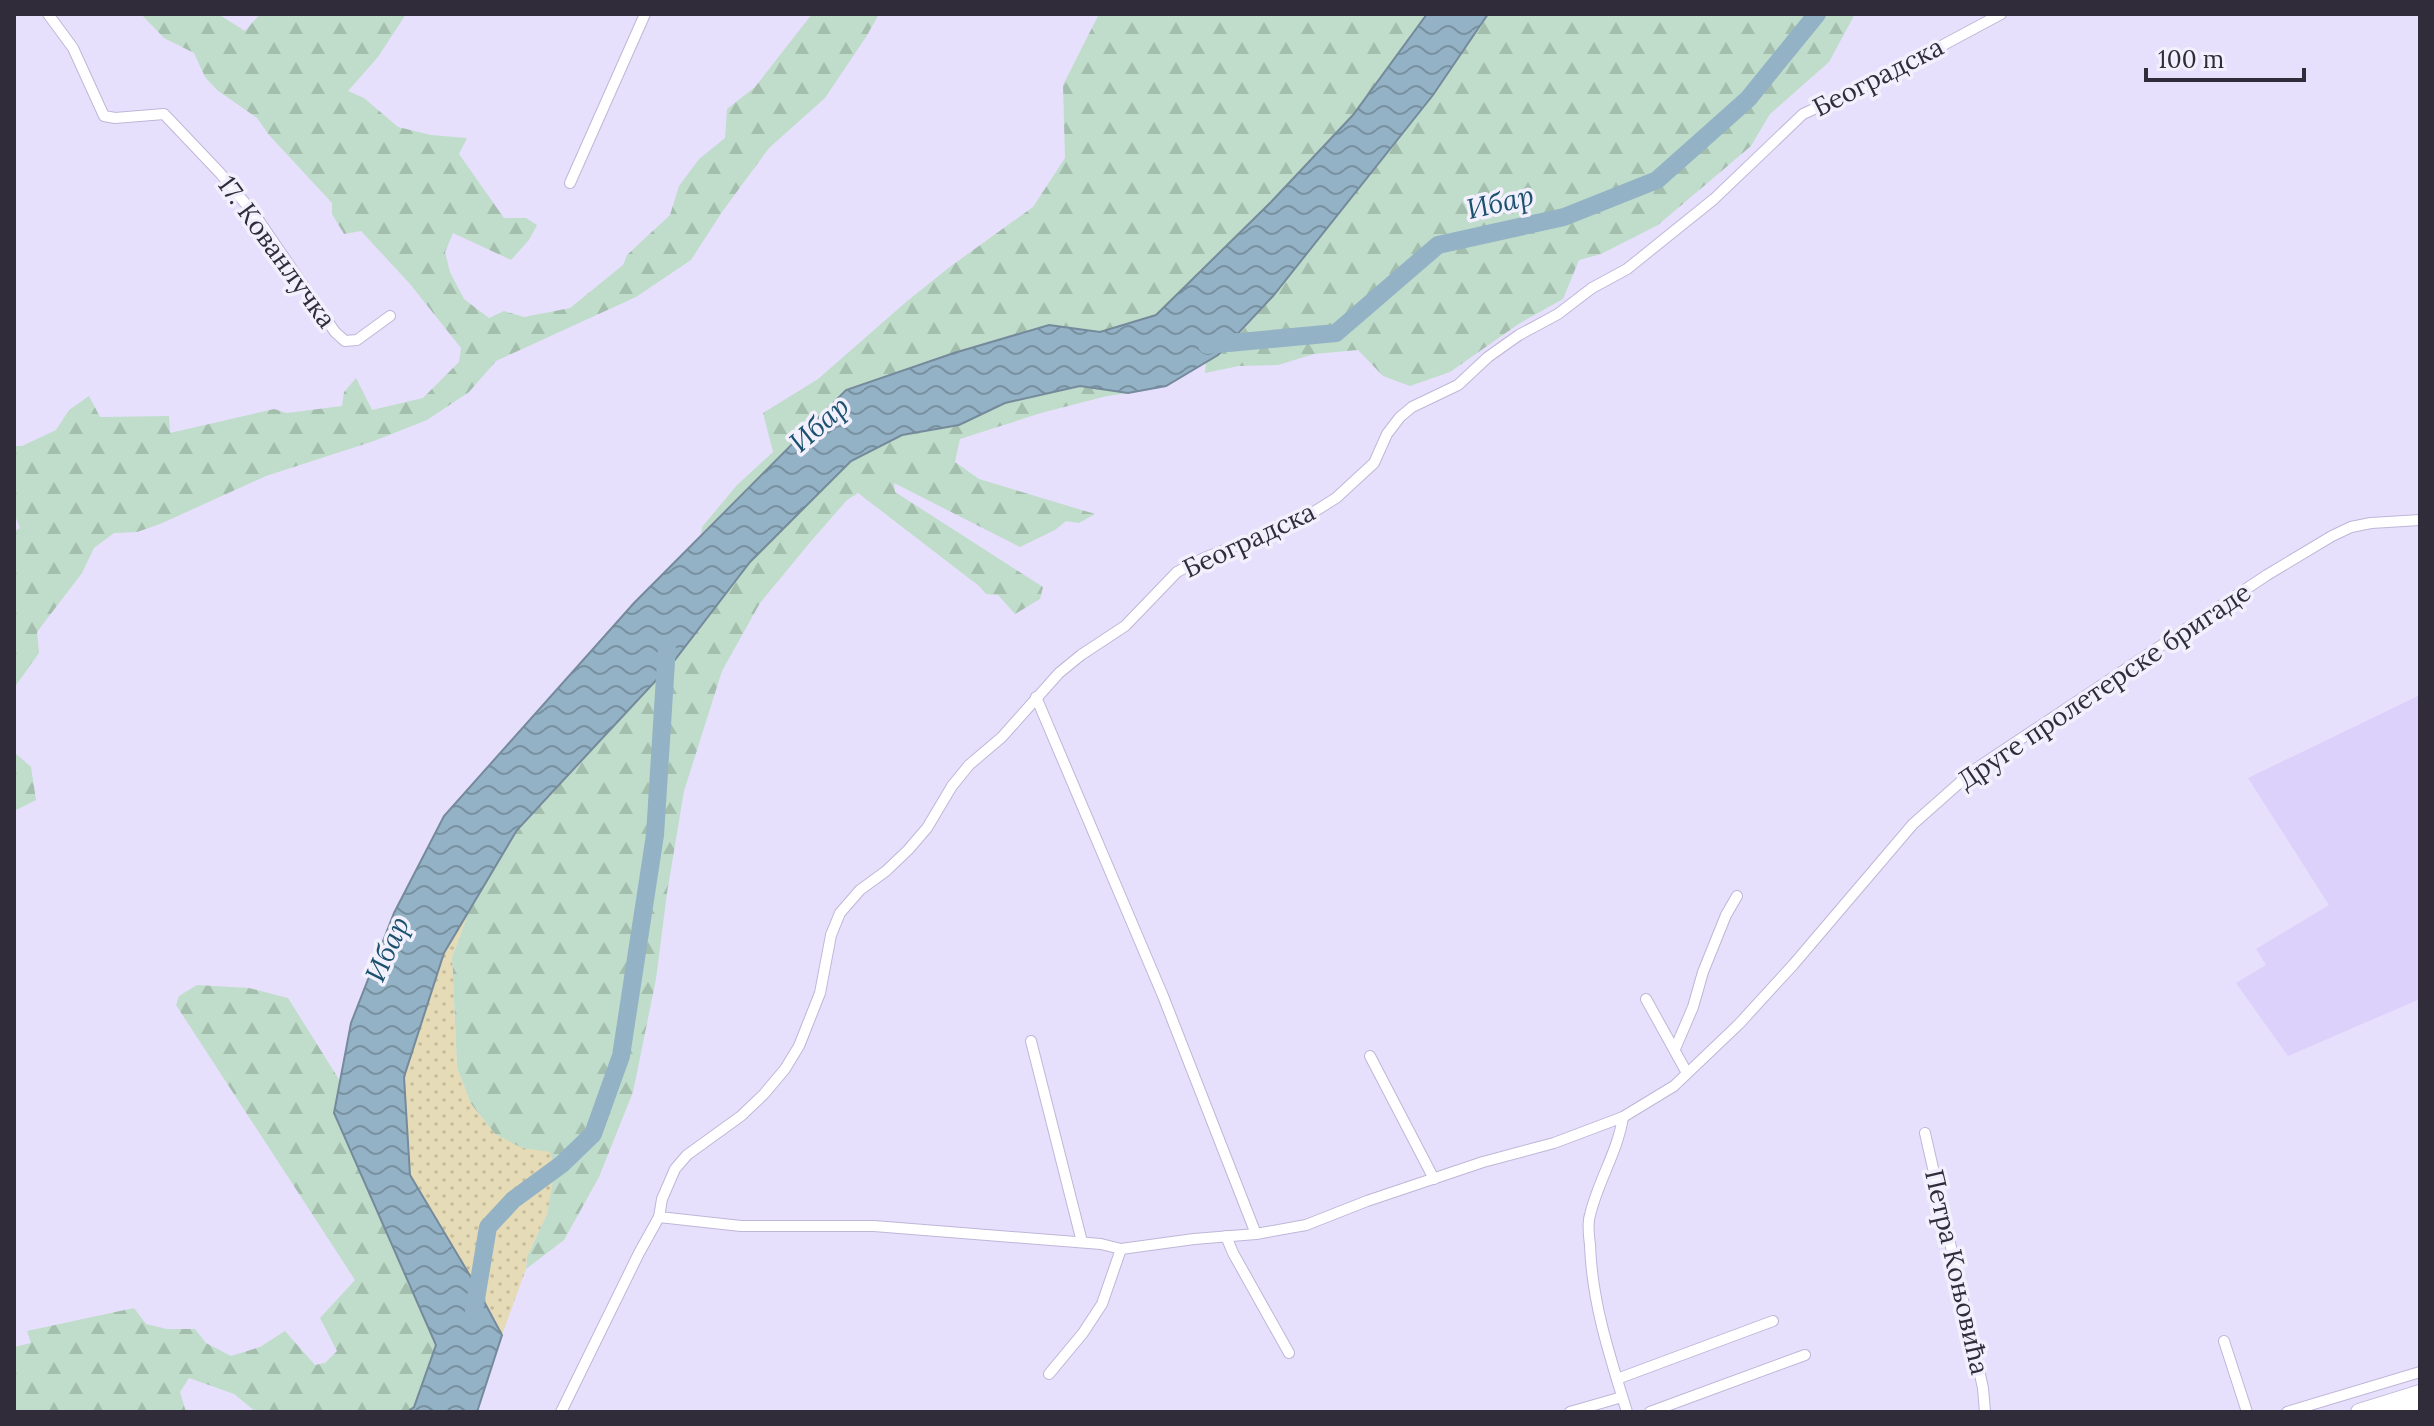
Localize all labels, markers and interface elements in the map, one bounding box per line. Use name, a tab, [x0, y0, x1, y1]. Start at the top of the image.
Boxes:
street label: Београдска	[1807, 30, 1949, 124]
scale bar	[2146, 32, 2304, 82]
text: 100 m	[2158, 44, 2224, 75]
street label: 17. Кованлучка	[211, 169, 344, 334]
water label: Ибар	[1463, 177, 1537, 227]
water label: Ибар	[782, 388, 856, 460]
street label: Београдска	[1177, 495, 1320, 585]
street label: Друге пролетерске бригаде	[1951, 575, 2257, 796]
water label: Ибар	[357, 911, 417, 987]
street label: Петра Коњовића	[1918, 1166, 1997, 1378]

